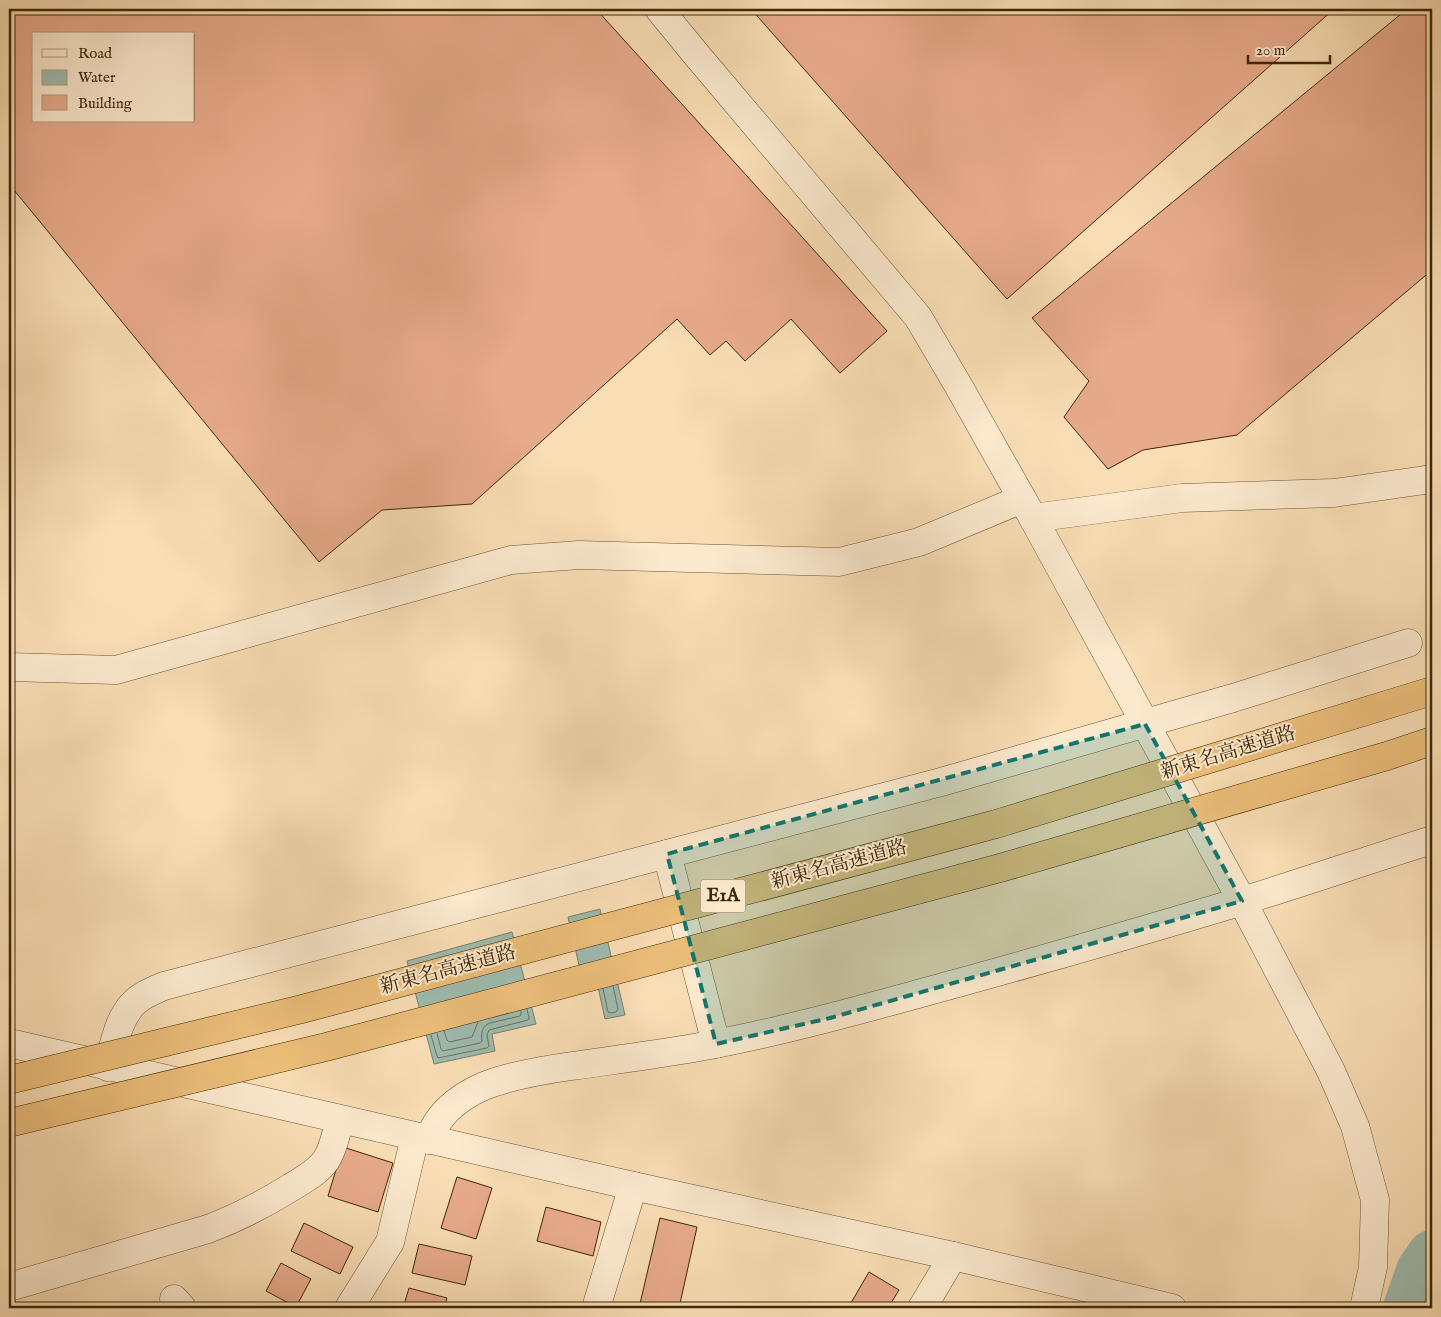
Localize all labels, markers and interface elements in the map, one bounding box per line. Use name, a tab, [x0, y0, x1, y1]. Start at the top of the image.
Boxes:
legend	[32, 32, 195, 122]
scale bar	[1248, 32, 1331, 64]
text: 20 m	[1256, 41, 1286, 60]
text: Road	[78, 44, 113, 63]
text: Water	[78, 68, 116, 87]
text: Building	[78, 94, 133, 113]
street label: 新東名高速道路	[1157, 721, 1299, 785]
street label: 新東名高速道路	[768, 835, 910, 895]
road number: E1A	[700, 879, 746, 912]
street label: 新東名高速道路	[377, 940, 519, 1000]

